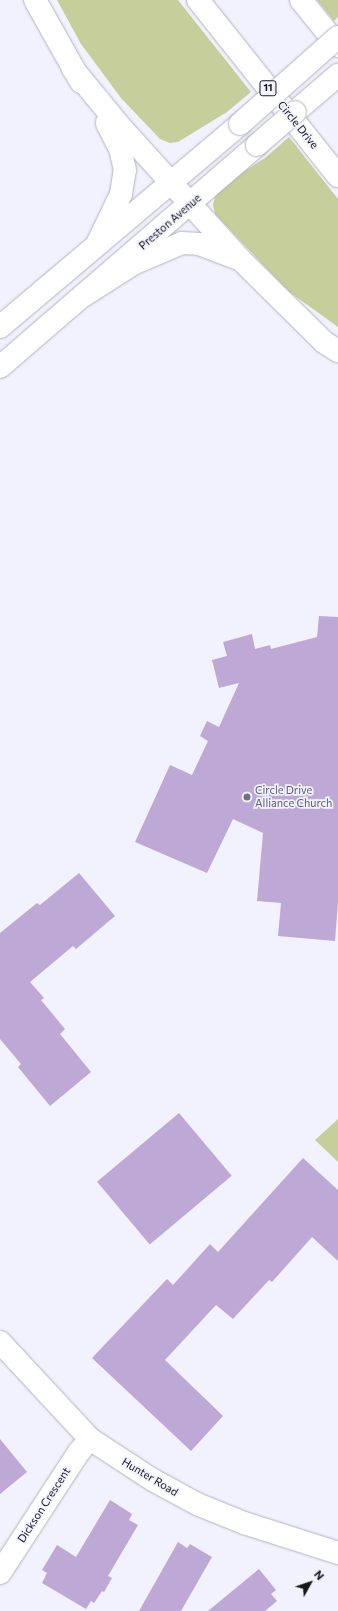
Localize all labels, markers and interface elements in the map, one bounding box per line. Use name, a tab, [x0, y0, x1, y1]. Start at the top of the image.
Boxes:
road number: 11	[259, 80, 277, 96]
street label: Circle Drive	[275, 99, 321, 151]
street label: Preston Avenue	[136, 191, 204, 253]
place label: Circle Drive Alliance Church	[255, 784, 332, 810]
marker: Circle Drive Alliance Church	[242, 792, 252, 802]
street label: Hunter Road	[120, 1455, 180, 1499]
street label: Dickson Crescent	[15, 1465, 73, 1545]
north arrow	[290, 1563, 330, 1603]
text: N	[312, 1568, 327, 1582]

